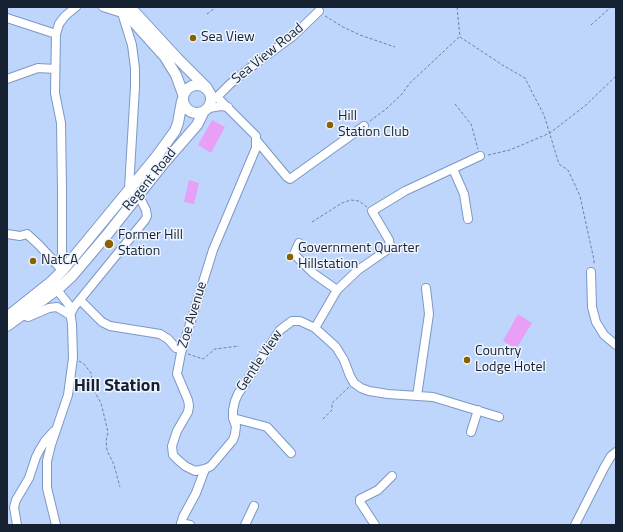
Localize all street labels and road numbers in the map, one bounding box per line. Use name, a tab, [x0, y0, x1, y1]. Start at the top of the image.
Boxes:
street label: Sea View Road	[229, 20, 307, 88]
street label: Regent Road	[120, 145, 180, 215]
street label: Zoe Avenue	[175, 280, 211, 350]
street label: Gentle View	[233, 327, 287, 395]

